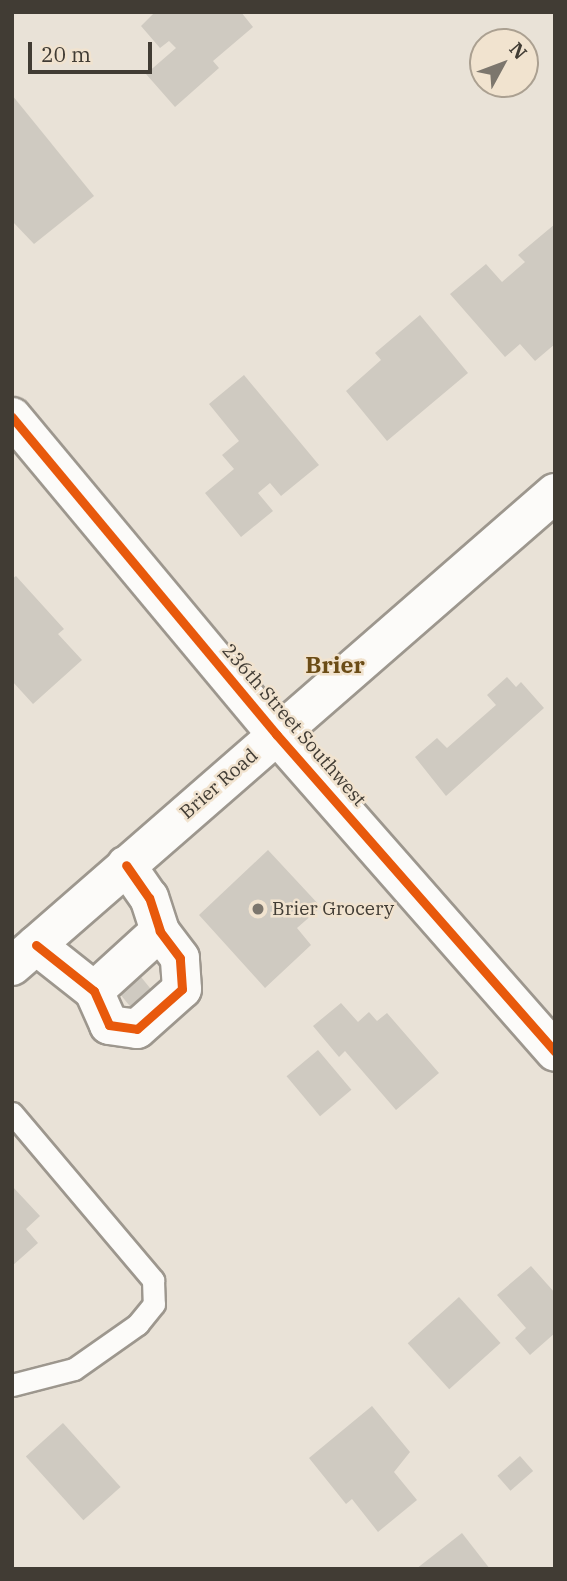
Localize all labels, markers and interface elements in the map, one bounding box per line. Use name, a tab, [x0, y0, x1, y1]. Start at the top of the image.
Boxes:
scale bar	[32, 28, 156, 72]
north arrow	[469, 28, 539, 98]
text: N	[504, 37, 532, 64]
text: 20 m	[41, 40, 91, 68]
street label: 236th Street Southwest	[217, 639, 371, 811]
district label: Brier	[305, 650, 365, 678]
street label: Brier Road	[176, 744, 262, 824]
place label: Brier Grocery	[272, 898, 394, 920]
marker: Brier Grocery	[250, 901, 266, 917]

